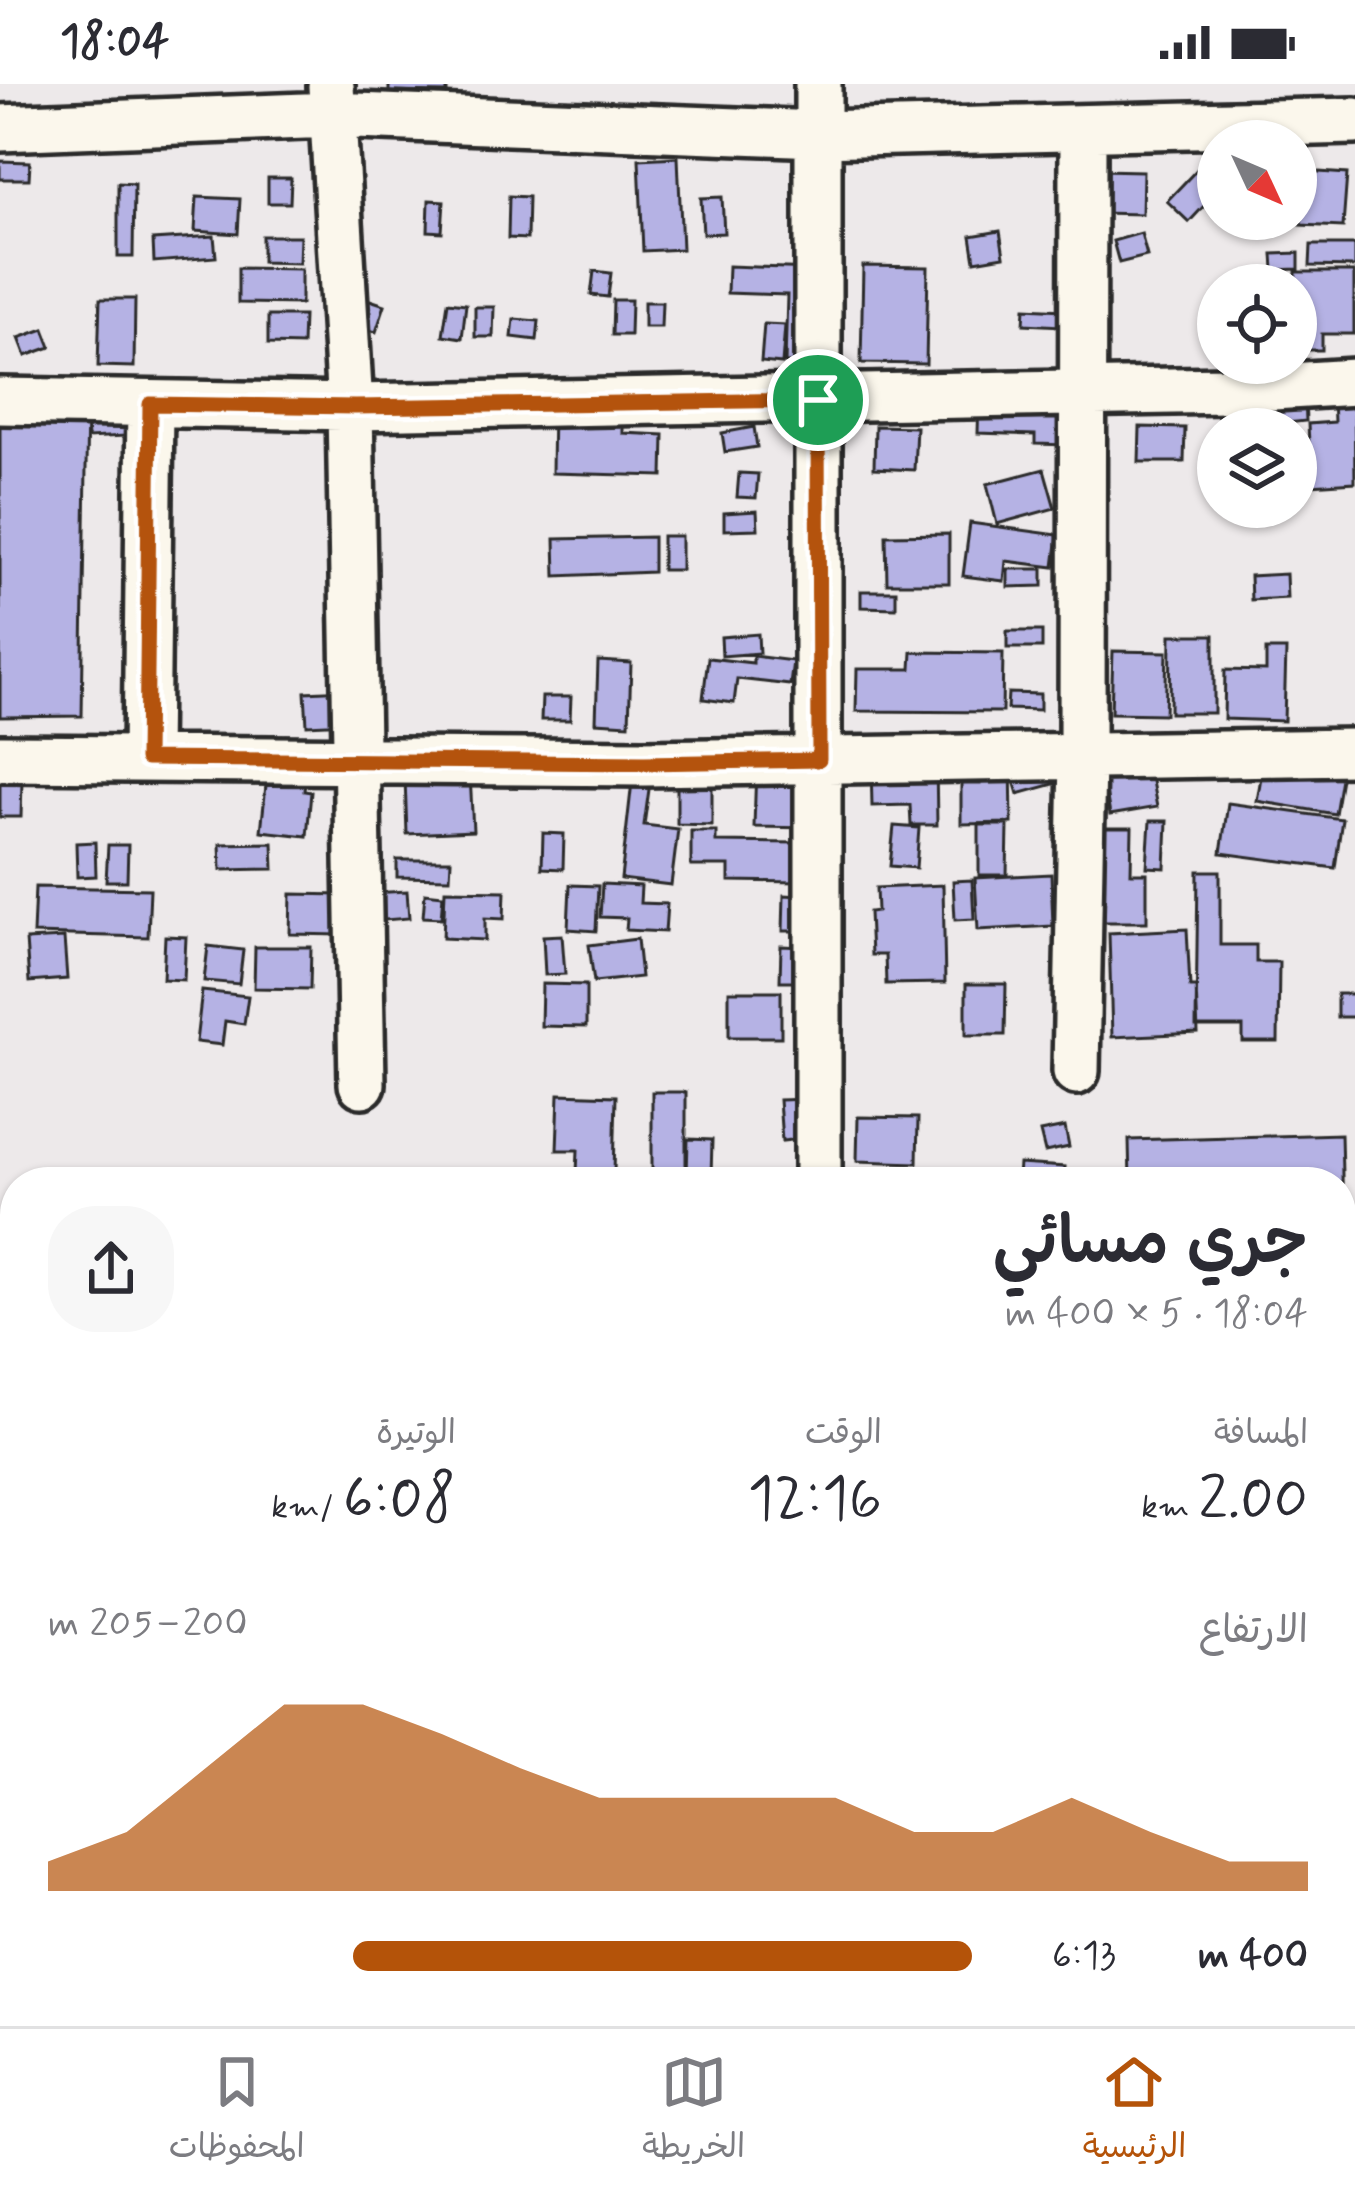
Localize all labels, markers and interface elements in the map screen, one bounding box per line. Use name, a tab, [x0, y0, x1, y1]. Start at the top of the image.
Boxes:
text: 18:04	[60, 13, 169, 72]
north arrow	[1197, 120, 1317, 240]
map controls	[1197, 120, 1317, 528]
button: locate	[1197, 264, 1317, 384]
pin	[767, 349, 869, 451]
icon: arrive	[785, 367, 851, 433]
button: layers	[1197, 408, 1317, 528]
text: جري مسائي	[993, 1201, 1308, 1287]
button: share	[48, 1206, 174, 1332]
text: 18:04 · 5 × 400 m	[1005, 1289, 1308, 1340]
text: الوتيرة	[376, 1412, 456, 1456]
text: الوقت	[805, 1412, 882, 1456]
text: المسافة	[1214, 1412, 1308, 1456]
text: 6:08	[343, 1461, 456, 1540]
text: 12:16	[747, 1461, 882, 1540]
text: 2.00	[1198, 1461, 1308, 1540]
text: /km	[271, 1486, 343, 1530]
text: km	[1141, 1486, 1198, 1530]
text: 200–205 m	[48, 1599, 248, 1650]
text: الارتفاع	[1199, 1606, 1308, 1657]
text: 6:13	[1052, 1931, 1116, 1982]
text: 400 m	[1198, 1931, 1308, 1982]
tab: المحفوظات	[169, 2049, 305, 2175]
tab: الخريطة	[642, 2049, 745, 2175]
tab: الرئيسية	[1083, 2049, 1186, 2175]

